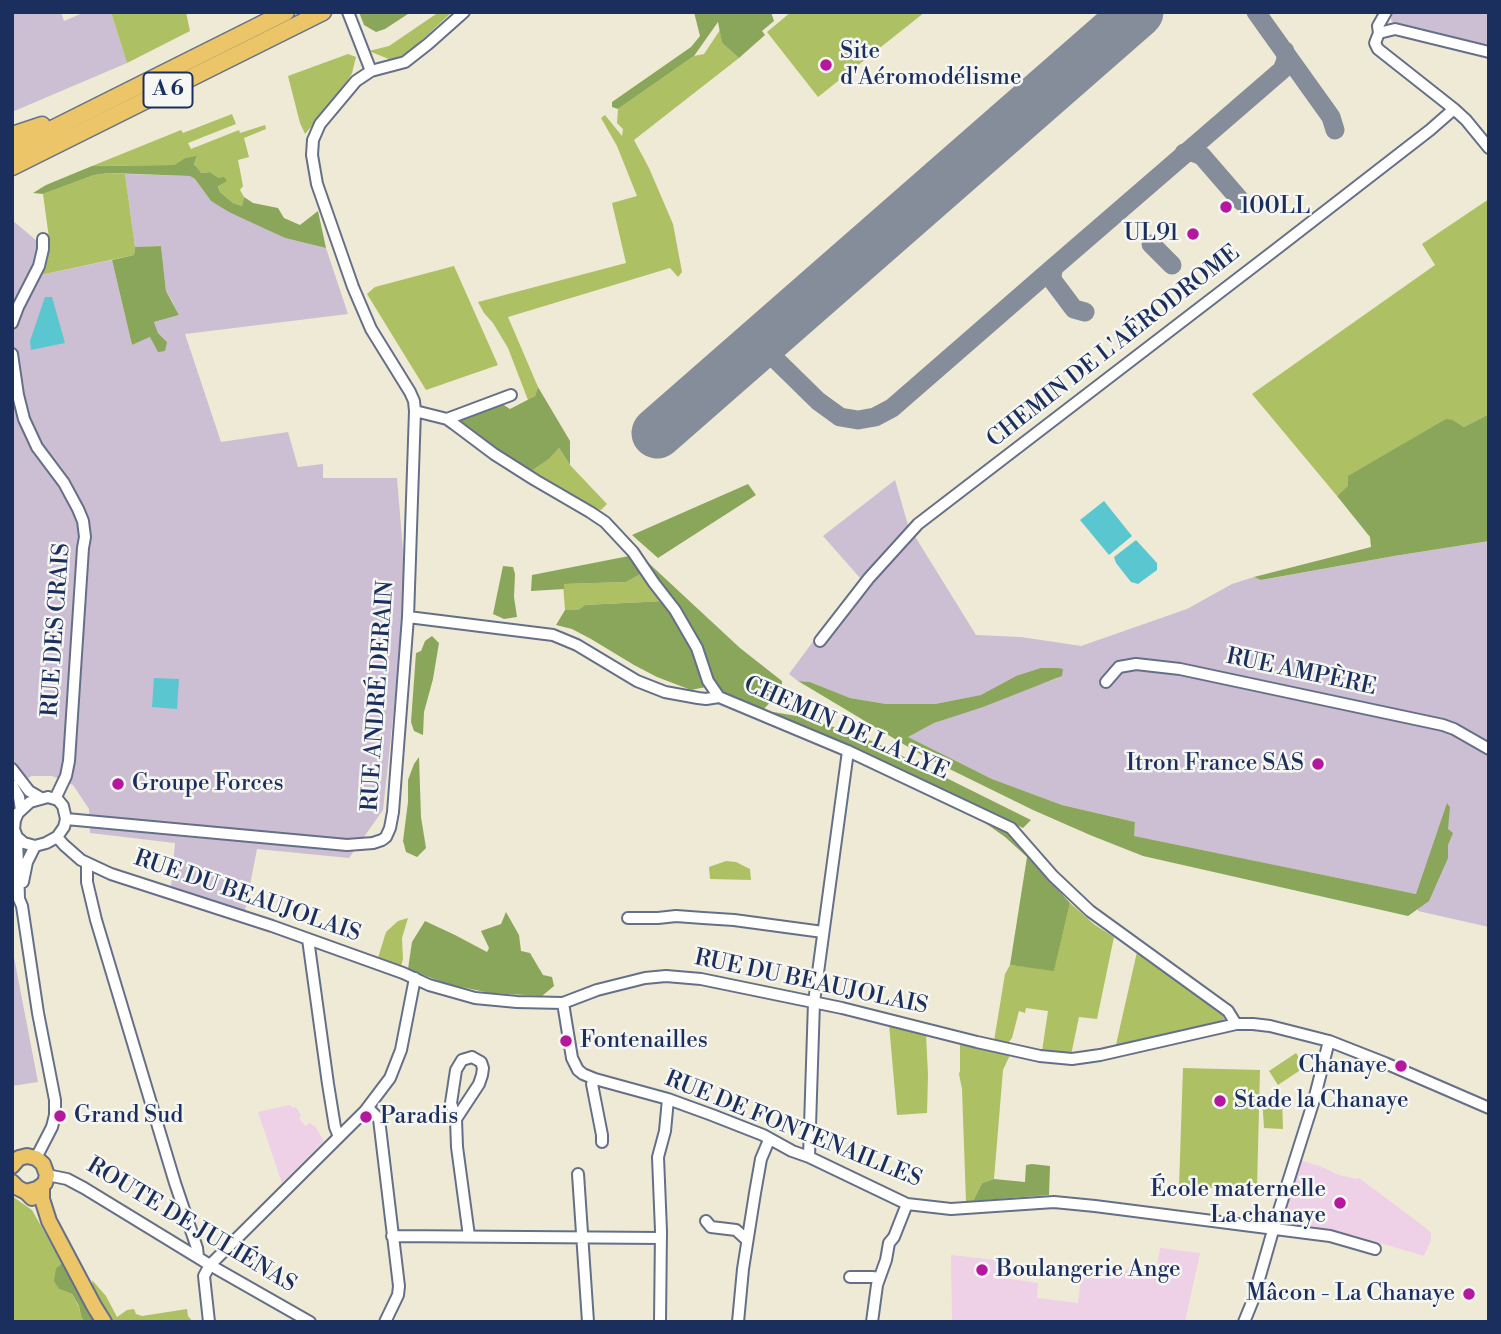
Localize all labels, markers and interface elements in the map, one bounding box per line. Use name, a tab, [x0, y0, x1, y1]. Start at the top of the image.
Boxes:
place label: Site d'Aéromodélisme	[840, 38, 1022, 92]
marker: Site d'Aéromodélisme	[818, 57, 834, 73]
road number: A 6	[144, 72, 192, 108]
place label: 100LL	[1240, 193, 1310, 221]
marker: 100LL	[1218, 199, 1234, 215]
place label: UL91	[1124, 220, 1179, 248]
marker: UL91	[1185, 226, 1201, 242]
street label: CHEMIN DE L'AÉRODROME	[982, 240, 1246, 454]
street label: RUE DES CRAIS	[37, 542, 77, 718]
street label: RUE ANDRÉ DERAIN	[357, 580, 401, 812]
street label: RUE AMPÈRE	[1224, 644, 1378, 702]
street label: CHEMIN DE LA LYE	[739, 671, 953, 787]
place label: Itron France SAS	[1126, 750, 1304, 778]
marker: Itron France SAS	[1310, 756, 1326, 772]
place label: Groupe Forces	[132, 770, 284, 798]
marker: Groupe Forces	[110, 776, 126, 792]
street label: RUE DU BEAUJOLAIS	[130, 845, 364, 949]
street label: RUE DU BEAUJOLAIS	[692, 945, 930, 1021]
place label: Fontenailles	[580, 1027, 708, 1055]
marker: Fontenailles	[558, 1033, 574, 1049]
place label: Chanaye	[1298, 1052, 1387, 1080]
marker: Chanaye	[1393, 1058, 1409, 1074]
street label: RUE DE FONTENAILLES	[661, 1066, 925, 1194]
place label: Stade la Chanaye	[1234, 1087, 1409, 1115]
marker: Stade la Chanaye	[1212, 1093, 1228, 1109]
place label: Grand Sud	[74, 1102, 183, 1130]
place label: Paradis	[380, 1103, 458, 1131]
marker: Grand Sud	[52, 1108, 68, 1124]
marker: Paradis	[358, 1109, 374, 1125]
street label: ROUTE DE JULIÉNAS	[81, 1153, 301, 1299]
place label: École maternelle La chanaye	[1150, 1176, 1326, 1230]
marker: École maternelle La chanaye	[1332, 1195, 1348, 1211]
place label: Boulangerie Ange	[996, 1256, 1181, 1284]
marker: Boulangerie Ange	[974, 1262, 990, 1278]
place label: Mâcon - La Chanaye	[1246, 1280, 1455, 1308]
marker: Mâcon - La Chanaye	[1461, 1286, 1477, 1302]

